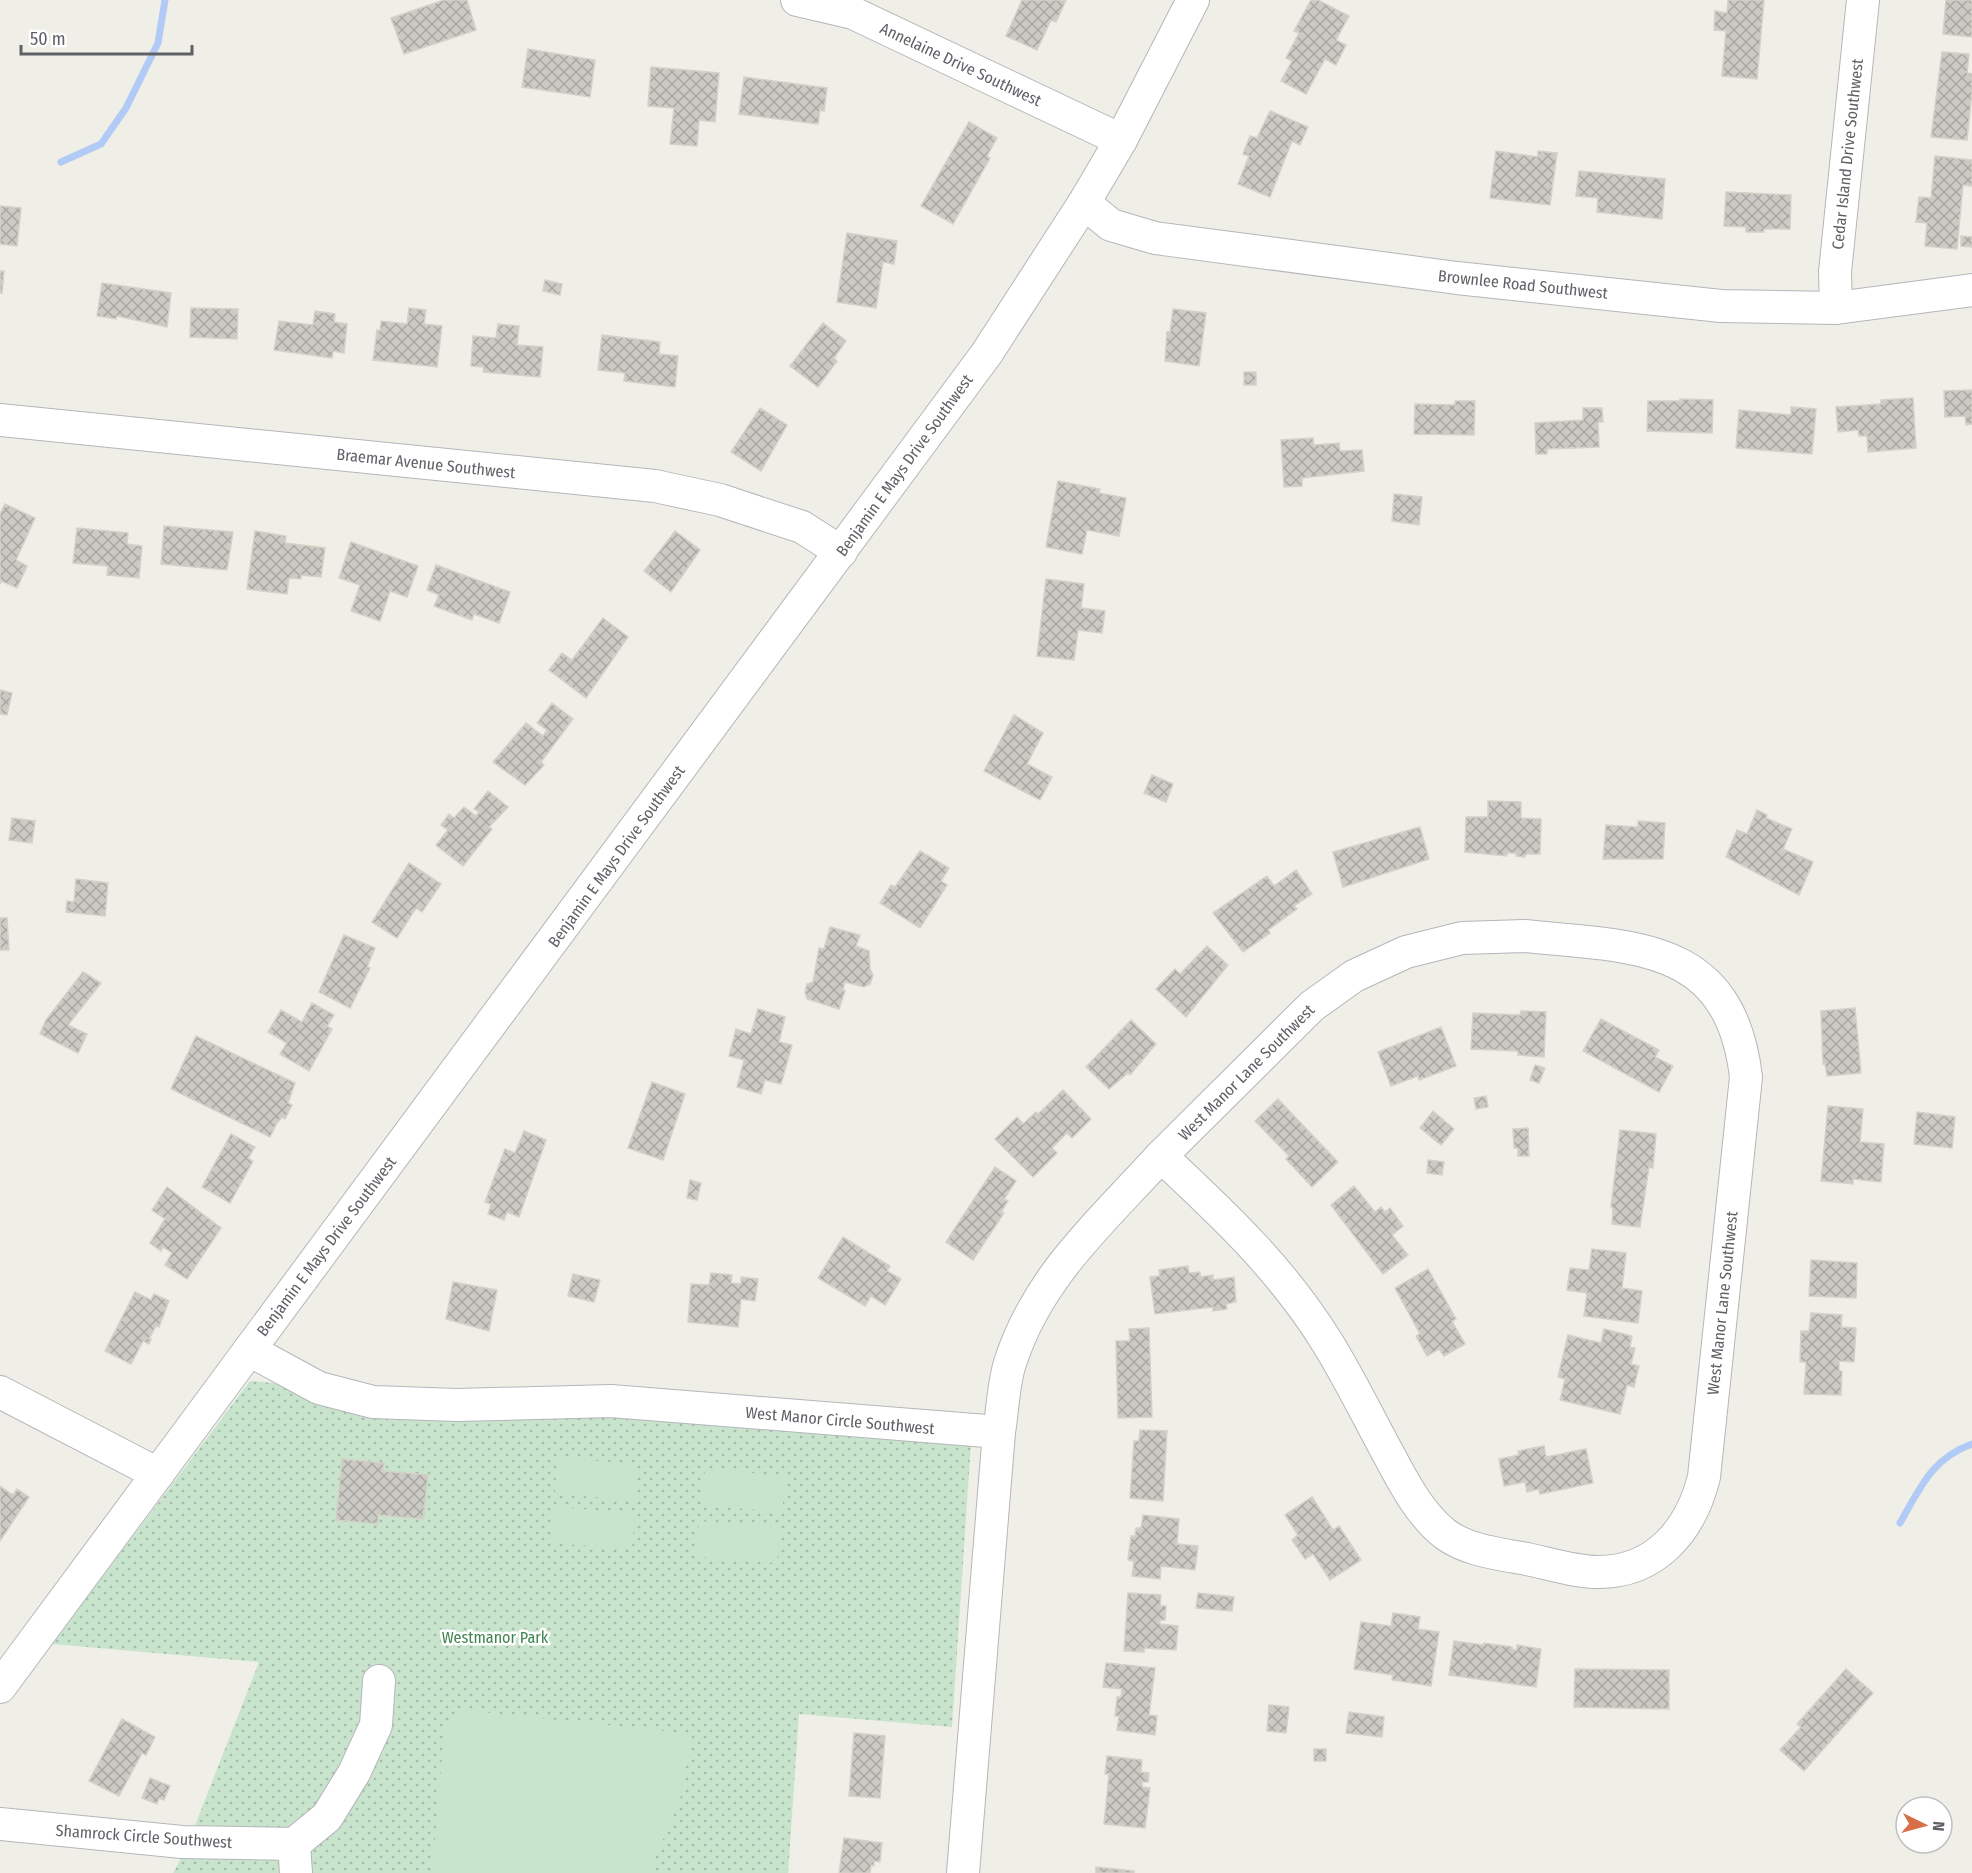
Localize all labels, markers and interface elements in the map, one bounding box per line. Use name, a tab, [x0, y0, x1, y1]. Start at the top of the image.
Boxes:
scale bar	[21, 18, 192, 56]
street label: Annelaine Drive Southwest	[877, 19, 1045, 111]
text: 50 m	[30, 28, 66, 50]
street label: Cedar Island Drive Southwest	[1828, 57, 1867, 250]
street label: Brownlee Road Southwest	[1437, 266, 1610, 303]
street label: Benjamin E Mays Drive Southwest	[832, 370, 977, 560]
street label: Braemar Avenue Southwest	[336, 445, 517, 482]
street label: Benjamin E Mays Drive Southwest	[544, 761, 689, 951]
street label: West Manor Lane Southwest	[1174, 1000, 1319, 1144]
street label: Benjamin E Mays Drive Southwest	[253, 1152, 401, 1340]
street label: West Manor Lane Southwest	[1703, 1209, 1742, 1396]
street label: West Manor Circle Southwest	[745, 1403, 936, 1438]
park label: Westmanor Park	[442, 1628, 549, 1647]
north arrow	[1894, 1795, 1954, 1855]
street label: Shamrock Circle Southwest	[55, 1821, 234, 1852]
text: N	[1929, 1821, 1948, 1832]

